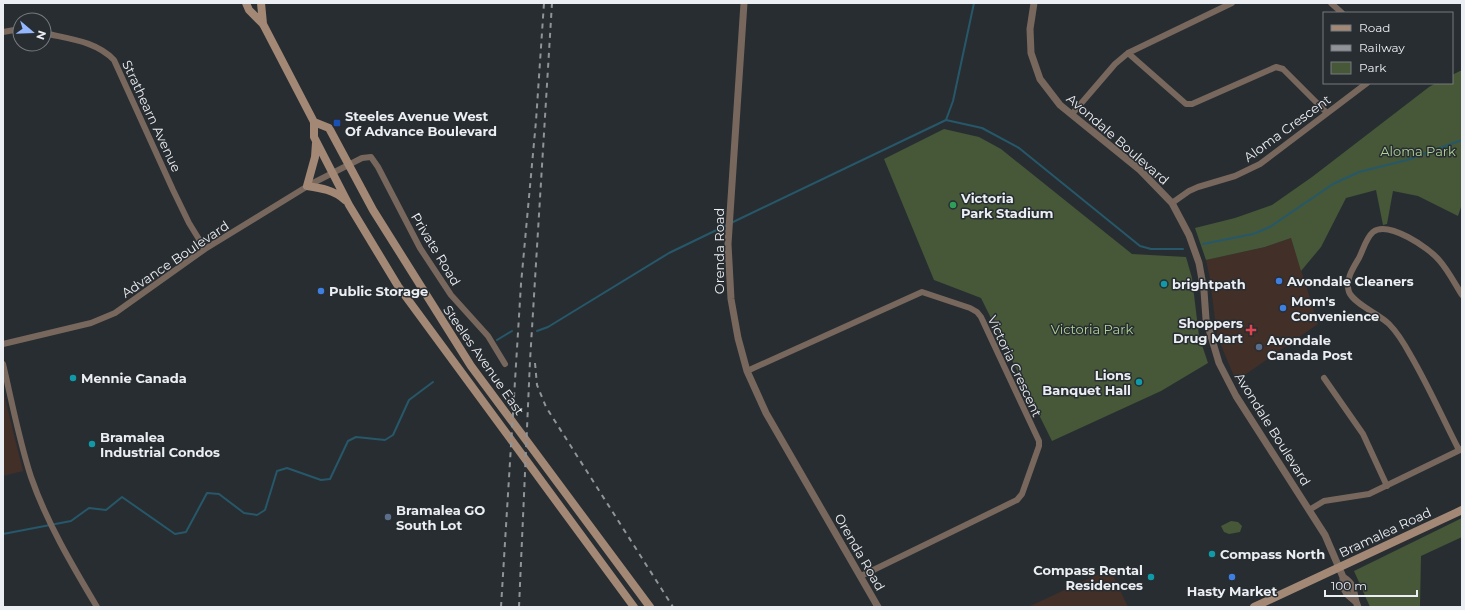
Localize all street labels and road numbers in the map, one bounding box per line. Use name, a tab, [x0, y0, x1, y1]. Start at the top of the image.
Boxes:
street label: Strathearn Avenue	[119, 58, 185, 175]
street label: Avondale Boulevard	[1064, 90, 1172, 188]
street label: Aloma Crescent	[1240, 91, 1334, 165]
street label: Orenda Road	[711, 208, 727, 294]
street label: Private Road	[408, 210, 464, 288]
street label: Advance Boulevard	[118, 217, 232, 301]
street label: Steeles Avenue East	[440, 302, 528, 418]
street label: Victoria Crescent	[984, 313, 1046, 419]
street label: Avondale Boulevard	[1232, 370, 1314, 488]
street label: Bramalea Road	[1336, 504, 1434, 560]
street label: Orenda Road	[831, 511, 889, 593]

